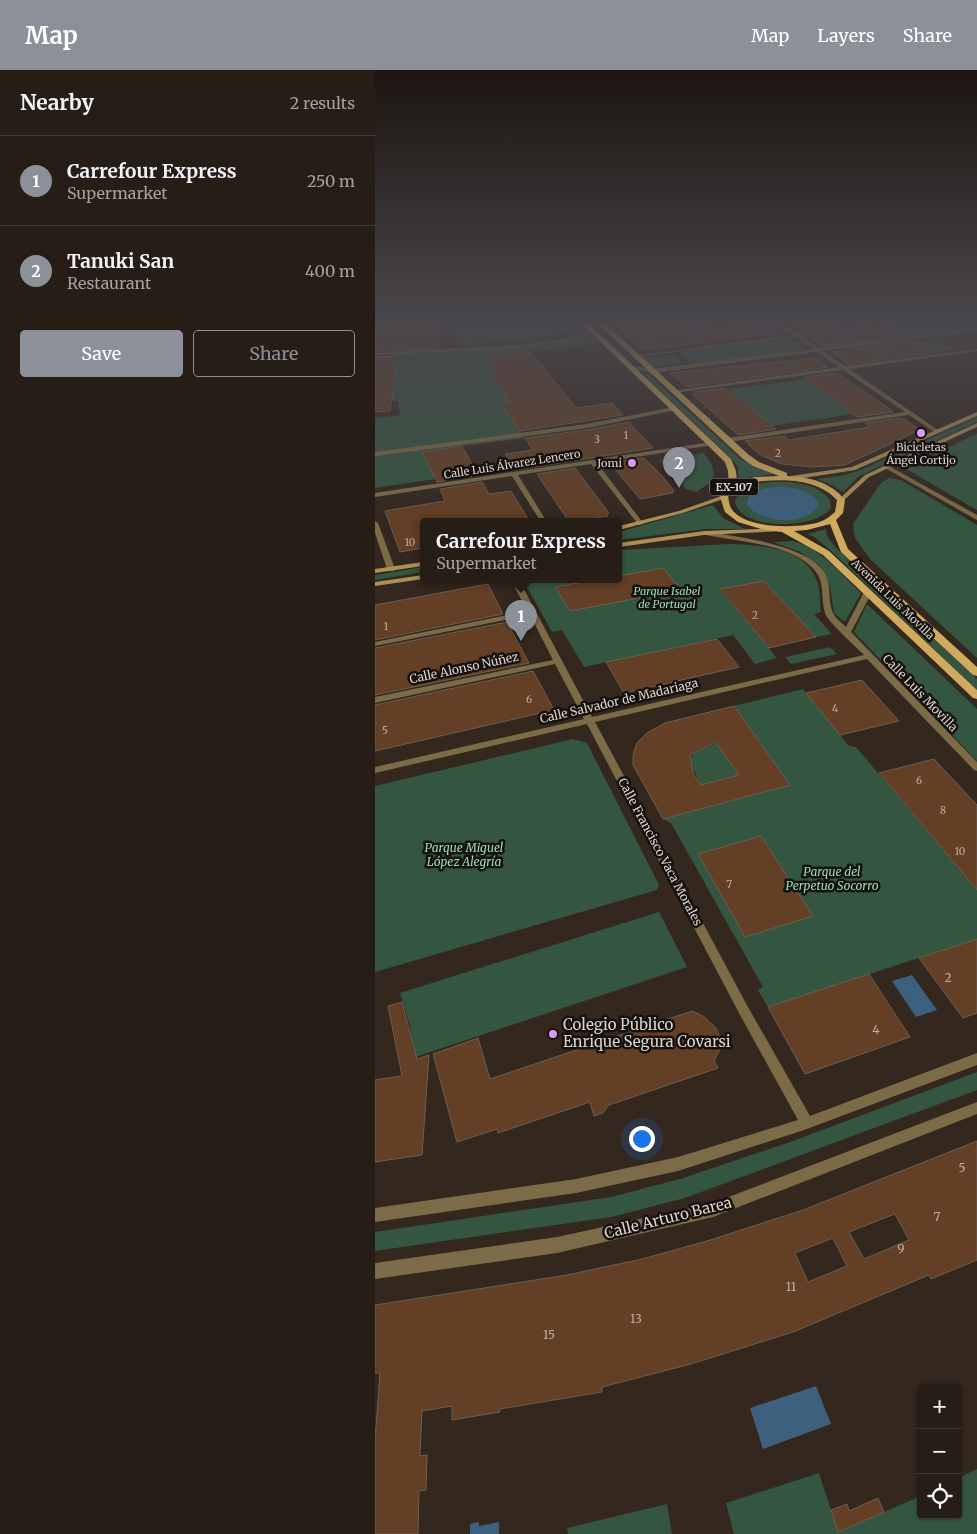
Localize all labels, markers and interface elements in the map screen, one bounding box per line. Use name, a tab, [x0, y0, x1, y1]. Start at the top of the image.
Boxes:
text: Map	[25, 20, 78, 51]
text: Map	[751, 24, 789, 47]
text: Layers	[817, 24, 875, 47]
text: Share	[903, 24, 952, 47]
text: Nearby	[20, 89, 94, 116]
text: 2 results	[290, 93, 355, 113]
text: Carrefour Express	[67, 159, 237, 183]
text: 1	[32, 171, 40, 191]
text: 250 m	[307, 171, 355, 191]
text: Supermarket	[67, 183, 168, 203]
text: Tanuki San	[67, 249, 174, 273]
text: 2	[31, 261, 41, 281]
text: 400 m	[305, 261, 355, 281]
text: Restaurant	[67, 273, 151, 293]
button: Save	[20, 330, 183, 377]
button: Share	[193, 330, 355, 377]
marker: Bicicletas Ángel Cortijo	[915, 427, 927, 439]
house number: 1	[624, 429, 629, 442]
house number: 3	[594, 433, 600, 446]
place label: Bicicletas Ángel Cortijo	[885, 440, 956, 467]
street label: Calle Luis Álvarez Lencero	[443, 446, 582, 482]
pin: 2	[663, 447, 695, 488]
house number: 2	[775, 447, 781, 460]
place label: Jomi	[596, 456, 622, 470]
marker: Jomi	[626, 457, 638, 469]
road number: EX-107	[710, 478, 758, 496]
popup	[420, 518, 622, 583]
text: Carrefour Express	[436, 529, 606, 553]
house number: 10	[405, 536, 415, 549]
text: Supermarket	[436, 553, 537, 573]
street label: Avenida Luis Movilla	[848, 555, 937, 642]
park label: Parque Isabel de Portugal	[634, 584, 700, 611]
pin: 1	[505, 600, 537, 641]
house number: 2	[752, 609, 758, 622]
house number: 1	[384, 620, 389, 633]
street label: Calle Alonso Núñez	[408, 649, 520, 686]
street label: Calle Luis Movilla	[880, 651, 961, 735]
street label: Calle Salvador de Madariaga	[538, 675, 700, 726]
house number: 6	[526, 693, 532, 706]
house number: 4	[832, 702, 838, 715]
house number: 5	[382, 724, 388, 737]
house number: 6	[916, 774, 922, 787]
street label: Calle Francisco Vaca Morales	[615, 775, 706, 928]
house number: 8	[940, 804, 946, 817]
park label: Parque Miguel López Alegría	[425, 840, 504, 869]
house number: 10	[955, 845, 965, 858]
park label: Parque del Perpetuo Socorro	[786, 864, 879, 893]
house number: 7	[726, 878, 732, 891]
house number: 2	[944, 970, 952, 985]
place label: Colegio Público Enrique Segura Covarsi	[563, 1015, 731, 1051]
house number: 4	[872, 1022, 880, 1037]
marker: Colegio Público Enrique Segura Covarsi	[547, 1028, 559, 1040]
your location	[629, 1126, 655, 1152]
house number: 5	[958, 1160, 966, 1175]
street label: Calle Arturo Barea	[602, 1192, 734, 1243]
house number: 7	[934, 1209, 941, 1224]
house number: 9	[897, 1241, 905, 1256]
house number: 11	[786, 1279, 797, 1294]
house number: 13	[630, 1311, 642, 1326]
house number: 15	[543, 1327, 555, 1342]
map controls	[917, 1384, 962, 1519]
button: +	[917, 1384, 962, 1429]
button: −	[917, 1429, 962, 1474]
button: locate	[917, 1474, 962, 1519]

